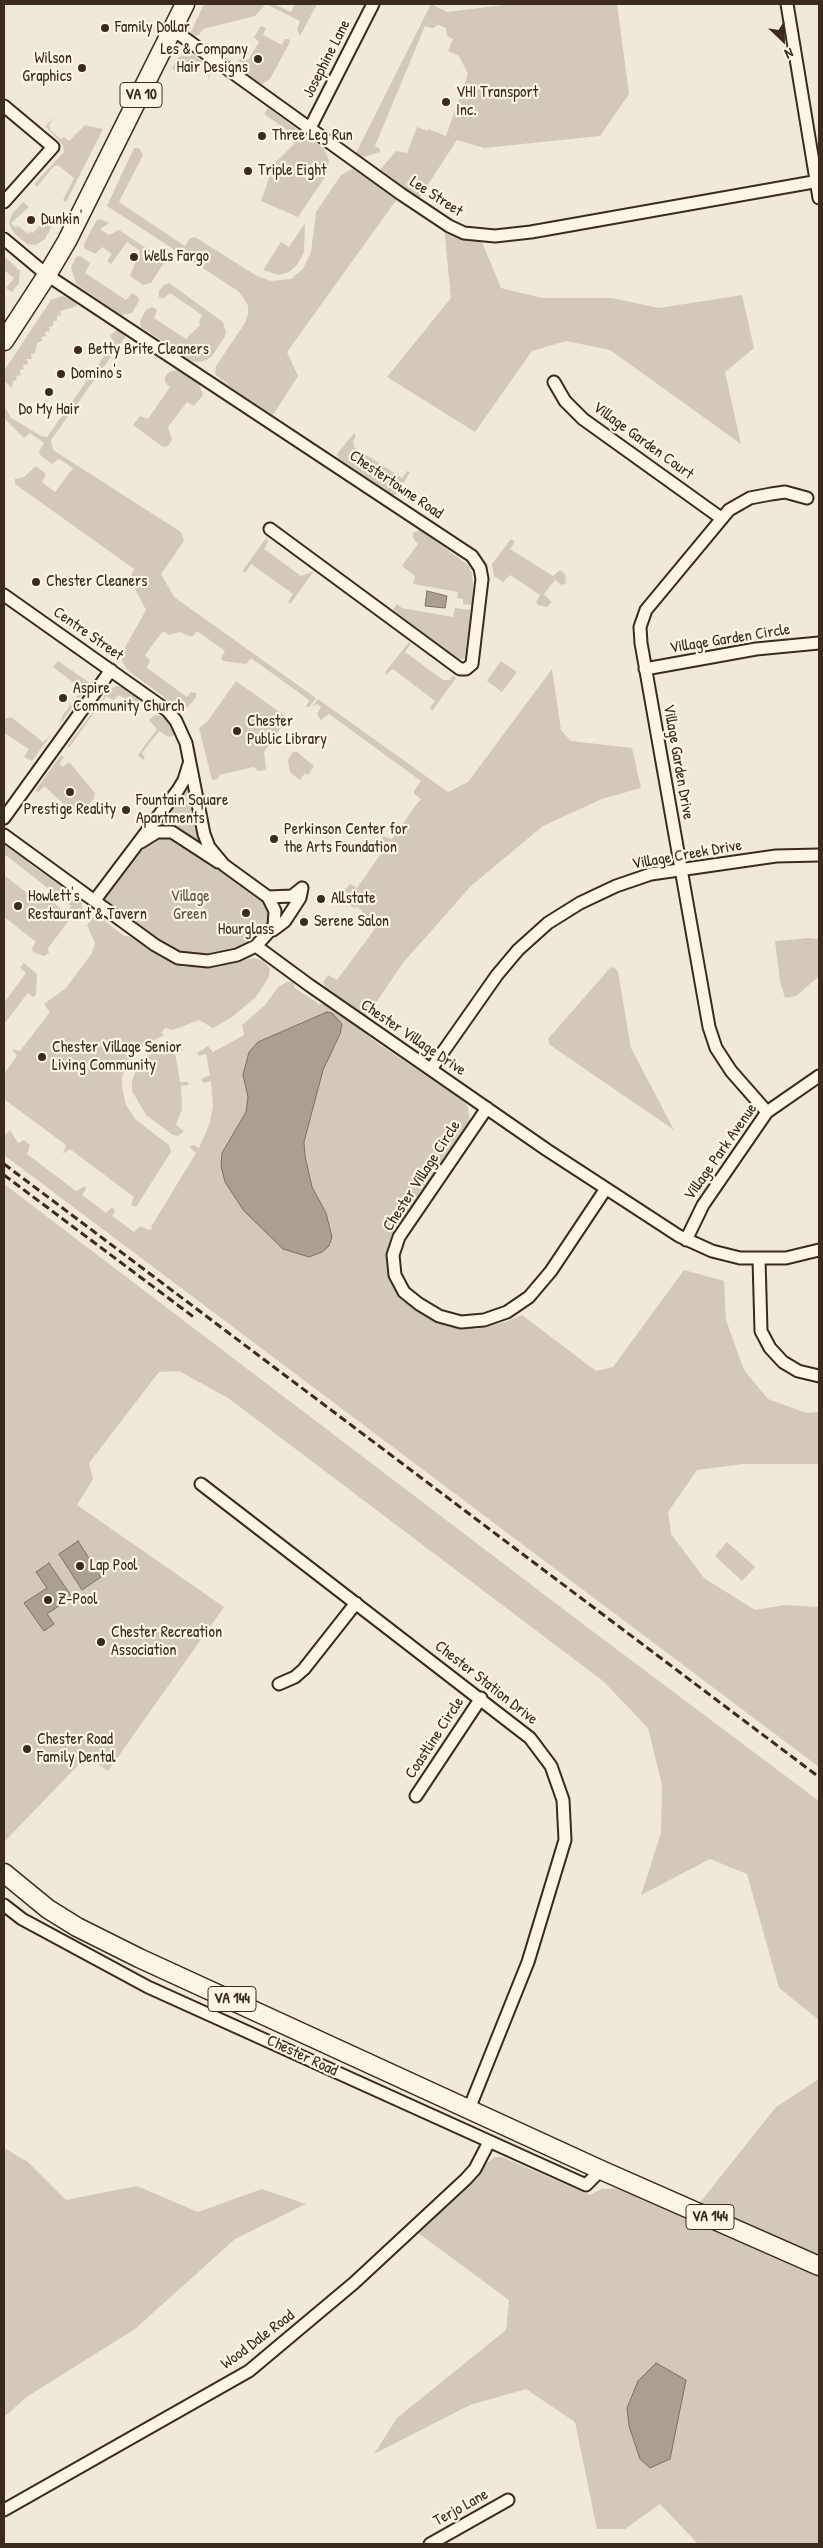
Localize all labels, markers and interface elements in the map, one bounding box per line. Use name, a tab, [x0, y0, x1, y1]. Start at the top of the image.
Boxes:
north arrow	[758, 15, 808, 65]
street label: Josephine Lane	[299, 17, 355, 101]
place label: Family Dollar	[115, 18, 190, 38]
marker: Family Dollar	[99, 22, 111, 34]
place label: Les & Company Hair Designs	[160, 40, 248, 78]
text: N	[782, 44, 797, 64]
place label: Wilson Graphics	[22, 49, 72, 87]
marker: Les & Company Hair Designs	[252, 53, 264, 65]
marker: Wilson Graphics	[76, 62, 88, 74]
road number: VA 10	[120, 82, 162, 108]
place label: VHI Transport Inc.	[456, 83, 538, 121]
marker: VHI Transport Inc.	[440, 96, 452, 108]
place label: Three Leg Run	[272, 126, 353, 146]
marker: Three Leg Run	[256, 130, 268, 142]
place label: Triple Eight	[258, 161, 326, 181]
marker: Triple Eight	[242, 165, 254, 177]
street label: Lee Street	[406, 173, 466, 221]
place label: Dunkin'	[41, 210, 82, 230]
marker: Dunkin'	[25, 214, 37, 226]
place label: Wells Fargo	[144, 247, 209, 267]
marker: Wells Fargo	[128, 251, 140, 263]
place label: Betty Brite Cleaners	[88, 340, 209, 360]
marker: Betty Brite Cleaners	[72, 344, 84, 356]
place label: Domino's	[71, 364, 122, 384]
marker: Domino's	[55, 368, 67, 380]
marker: Do My Hair	[43, 386, 55, 398]
street label: Village Garden Court	[589, 398, 697, 484]
place label: Do My Hair	[18, 400, 80, 420]
street label: Chestertowne Road	[345, 447, 447, 523]
place label: Chester Cleaners	[46, 572, 147, 592]
marker: Chester Cleaners	[30, 576, 42, 588]
street label: Centre Street	[49, 603, 127, 665]
street label: Village Garden Circle	[668, 620, 792, 658]
place label: Aspire Community Church	[73, 679, 184, 717]
marker: Aspire Community Church	[57, 692, 69, 704]
street label: Village Garden Drive	[658, 703, 698, 821]
place label: Chester Public Library	[247, 712, 327, 750]
marker: Chester Public Library	[231, 725, 243, 737]
marker: Prestige Reality	[64, 786, 76, 798]
place label: Fountain Square Apartments	[136, 791, 228, 829]
place label: Prestige Reality	[24, 800, 116, 820]
marker: Fountain Square Apartments	[120, 804, 132, 816]
place label: Perkinson Center for the Arts Foundation	[284, 820, 408, 858]
marker: Perkinson Center for the Arts Foundation	[268, 833, 280, 845]
street label: Village Creek Drive	[631, 836, 743, 874]
place label: Howlett's Restaurant & Tavern	[28, 887, 147, 925]
park label: Village Green	[170, 887, 210, 925]
place label: Allstate	[331, 889, 376, 909]
marker: Allstate	[315, 893, 327, 905]
marker: Howlett's Restaurant & Tavern	[12, 900, 24, 912]
marker: Hourglass	[240, 907, 252, 919]
place label: Serene Salon	[314, 912, 389, 932]
marker: Serene Salon	[298, 916, 310, 928]
place label: Hourglass	[218, 920, 274, 940]
street label: Chester Village Drive	[357, 996, 469, 1080]
place label: Chester Village Senior Living Community	[52, 1038, 182, 1076]
marker: Chester Village Senior Living Community	[36, 1051, 48, 1063]
street label: Village Park Avenue	[680, 1100, 762, 1204]
street label: Chester Village Circle	[379, 1117, 465, 1235]
place label: Lap Pool	[90, 1556, 138, 1576]
marker: Lap Pool	[74, 1560, 86, 1572]
place label: Z-Pool	[58, 1590, 97, 1610]
marker: Z-Pool	[42, 1594, 54, 1606]
place label: Chester Recreation Association	[111, 1623, 222, 1661]
marker: Chester Recreation Association	[95, 1636, 107, 1648]
street label: Chester Station Drive	[431, 1637, 541, 1729]
street label: Coastline Circle	[401, 1694, 469, 1782]
place label: Chester Road Family Dental	[37, 1730, 116, 1768]
marker: Chester Road Family Dental	[21, 1743, 33, 1755]
road number: VA 144	[208, 1986, 256, 2012]
street label: Chester Road	[264, 2031, 340, 2081]
road number: VA 144	[686, 2204, 734, 2230]
street label: Wood Dale Road	[217, 2306, 299, 2374]
street label: Terjo Lane	[430, 2485, 492, 2531]

